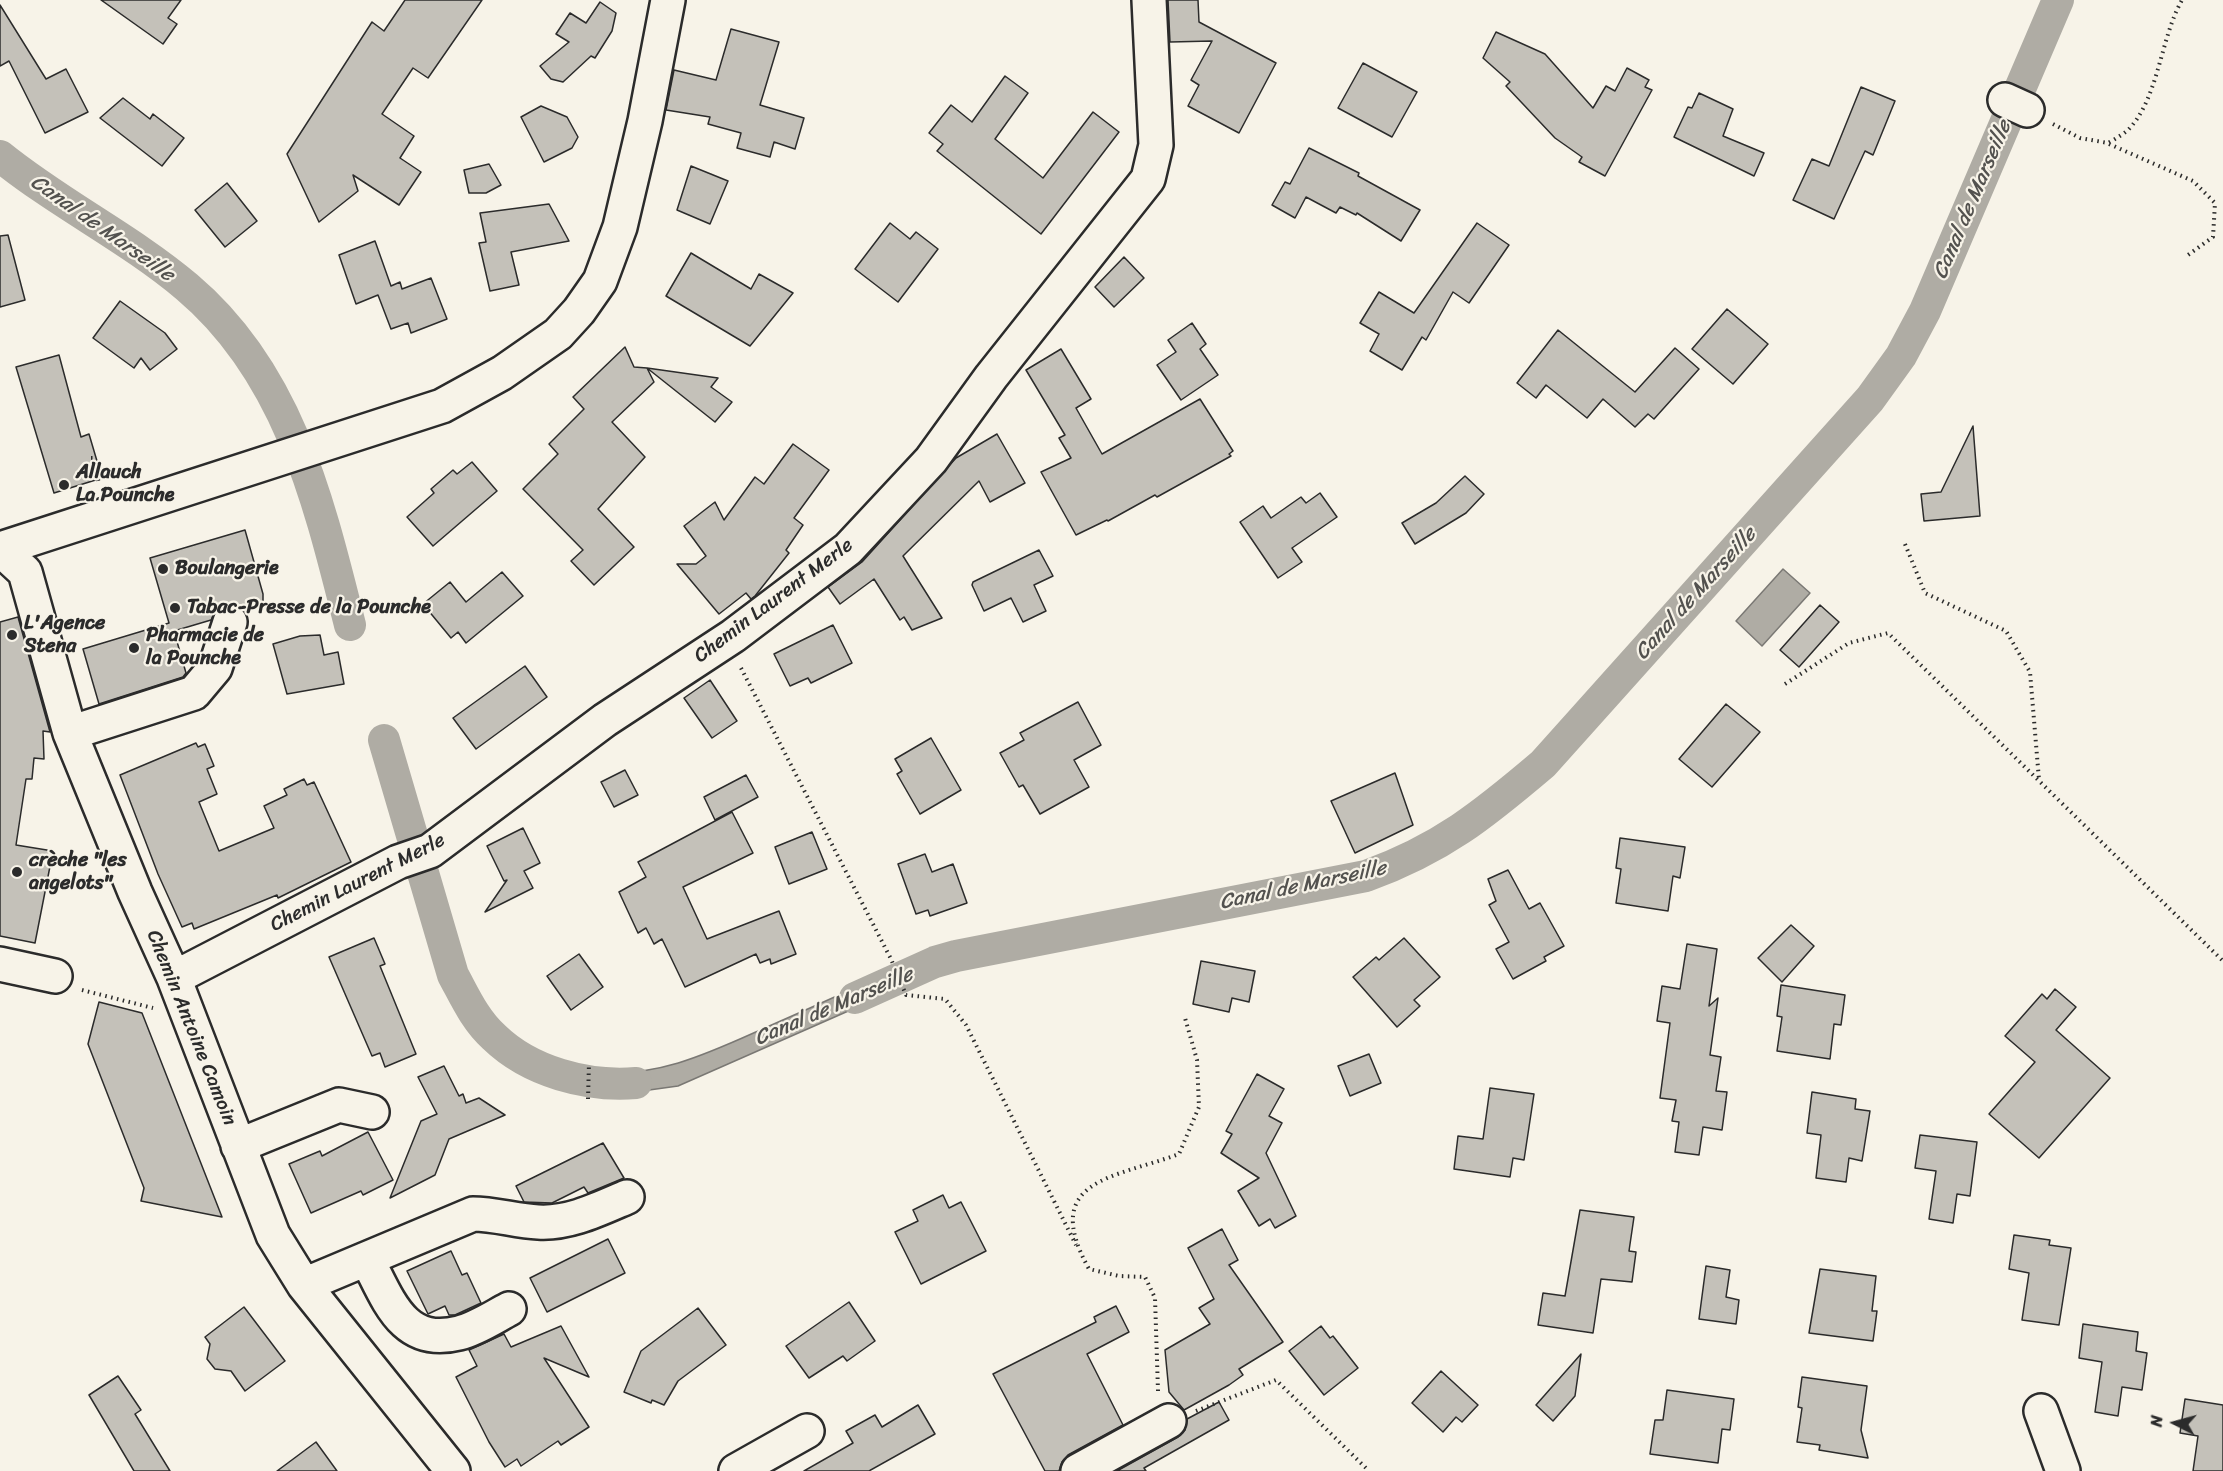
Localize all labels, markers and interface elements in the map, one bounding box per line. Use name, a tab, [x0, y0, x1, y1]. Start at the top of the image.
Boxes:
water label: Canal de Marseille	[1928, 117, 2018, 283]
water label: Canal de Marseille	[25, 170, 179, 288]
place label: Allauch La Pounche	[76, 461, 174, 508]
marker: Allauch La Pounche	[57, 478, 71, 492]
water label: Canal de Marseille	[1630, 523, 1762, 665]
street label: Chemin Laurent Merle	[690, 533, 858, 669]
place label: Boulangerie	[175, 557, 279, 581]
marker: Boulangerie	[156, 562, 170, 576]
place label: Tabac-Presse de la Pounche	[187, 596, 431, 620]
marker: Tabac-Presse de la Pounche	[168, 601, 182, 615]
place label: L'Agence Stena	[24, 612, 105, 659]
place label: Pharmacie de la Pounche	[146, 624, 264, 671]
marker: L'Agence Stena	[5, 628, 19, 642]
marker: Pharmacie de la Pounche	[127, 641, 141, 655]
street label: Chemin Laurent Merle	[267, 829, 449, 937]
place label: crèche "les angelots"	[29, 849, 127, 896]
water label: Canal de Marseille	[1217, 856, 1389, 916]
marker: crèche "les angelots"	[10, 865, 24, 879]
street label: Chemin Antoine Camoin	[141, 927, 241, 1129]
water label: Canal de Marseille	[751, 962, 917, 1052]
north arrow	[2145, 1393, 2205, 1453]
text: N	[2142, 1414, 2172, 1428]

